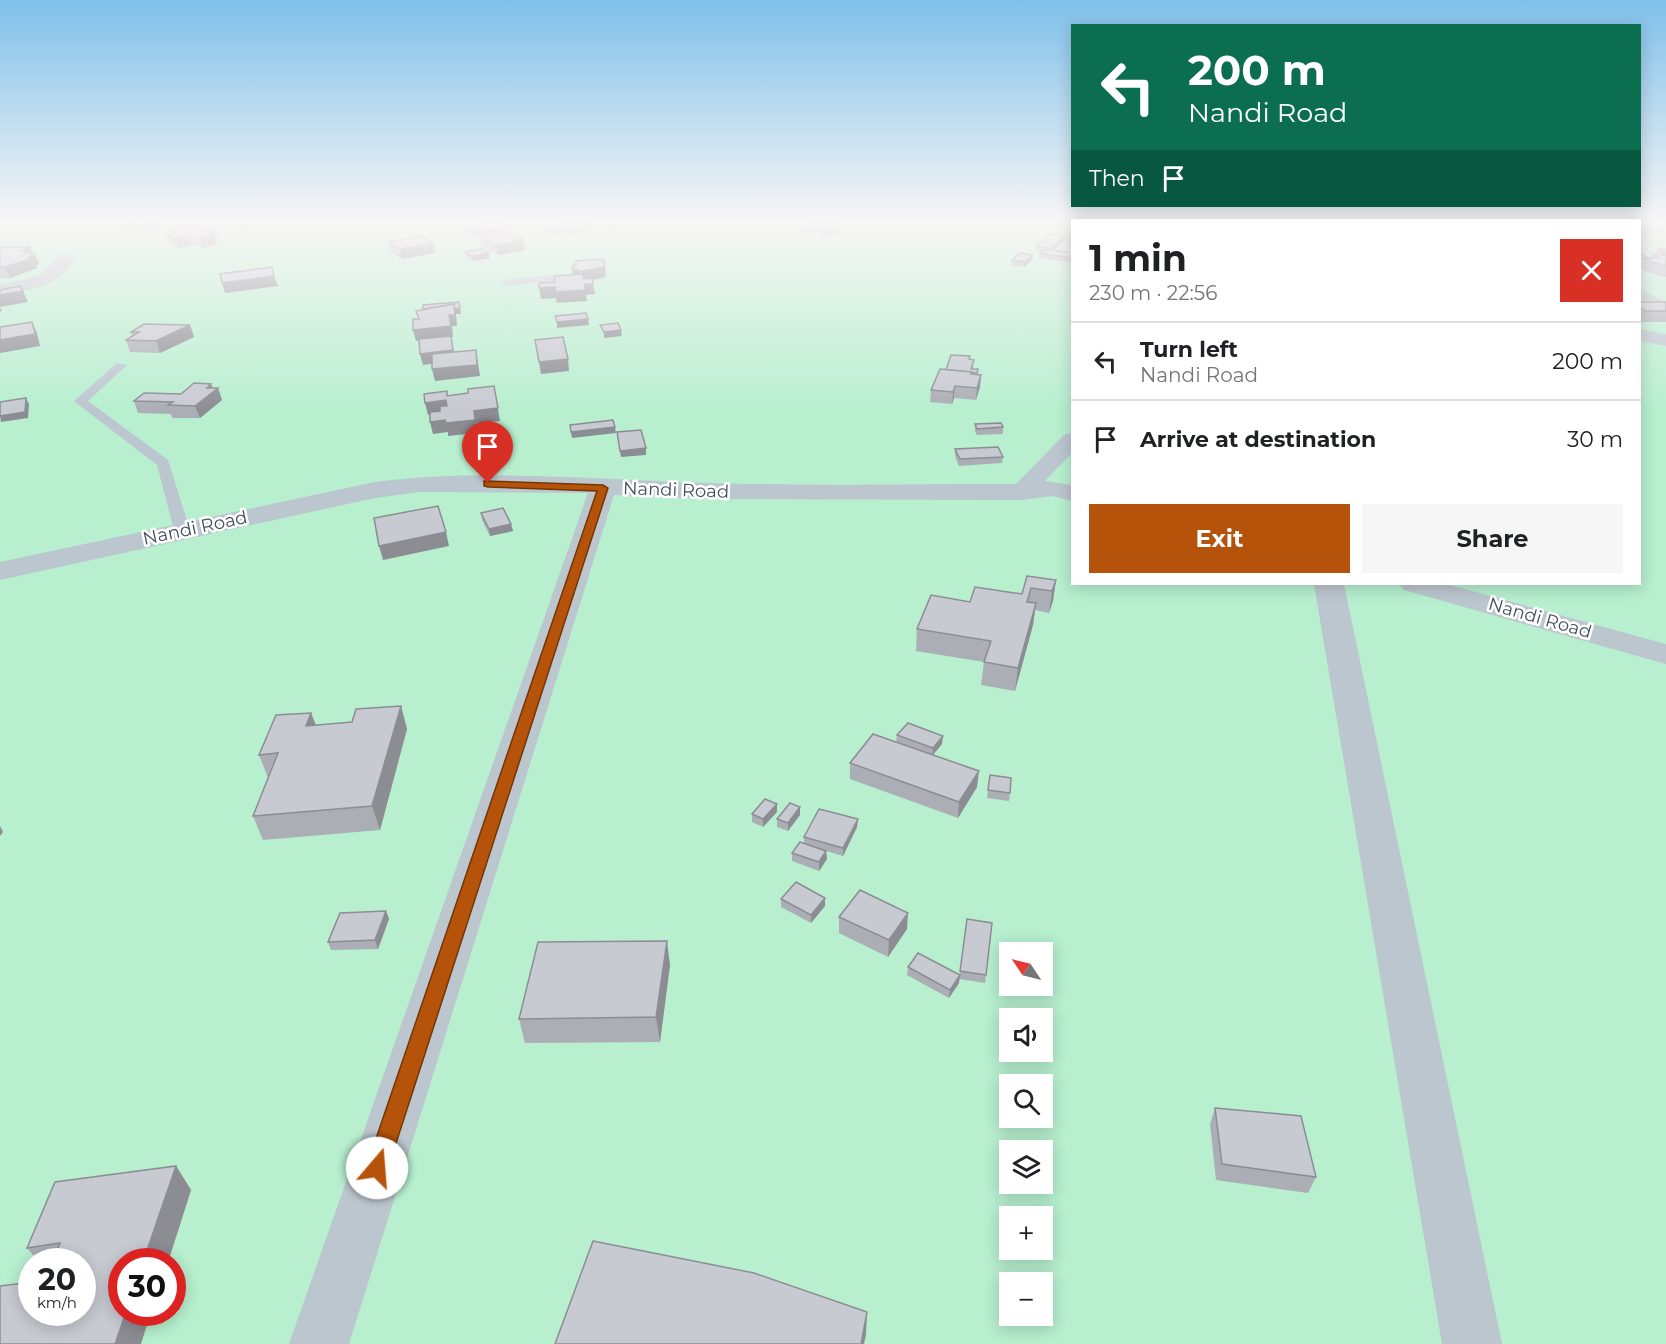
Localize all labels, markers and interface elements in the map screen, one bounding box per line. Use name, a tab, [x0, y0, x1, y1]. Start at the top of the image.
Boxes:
text: 200 m	[1188, 44, 1326, 96]
icon: left	[1089, 48, 1167, 126]
text: Nandi Road	[1188, 96, 1347, 129]
icon: arrive	[1157, 162, 1190, 195]
text: Then	[1089, 165, 1145, 192]
text: 1 min	[1089, 236, 1187, 280]
button: close	[1560, 239, 1623, 302]
text: 230 m · 22:56	[1089, 281, 1217, 305]
text: Turn left	[1140, 336, 1238, 363]
icon: left	[1089, 345, 1122, 378]
text: 200 m	[1552, 348, 1623, 375]
text: Nandi Road	[1140, 363, 1258, 387]
pin	[462, 421, 513, 483]
icon: arrive	[1089, 423, 1122, 456]
text: Arrive at destination	[1140, 426, 1376, 453]
text: 30 m	[1567, 426, 1623, 453]
icon: arrive	[471, 430, 504, 463]
street label: Nandi Road	[623, 477, 729, 503]
button: Exit	[1089, 504, 1350, 573]
button: Share	[1362, 504, 1623, 573]
street label: Nandi Road	[141, 506, 249, 550]
street label: Nandi Road	[1486, 593, 1594, 643]
north arrow	[999, 942, 1053, 996]
map controls	[999, 942, 1053, 1326]
button: sound	[999, 1008, 1053, 1062]
button: search	[999, 1074, 1053, 1128]
position arrow	[345, 1136, 409, 1200]
button: layers	[999, 1140, 1053, 1194]
button: +	[999, 1206, 1053, 1260]
speed limit sign: 30	[108, 1248, 186, 1326]
text: 20	[38, 1261, 76, 1298]
button: −	[999, 1272, 1053, 1326]
text: km/h	[37, 1293, 77, 1312]

